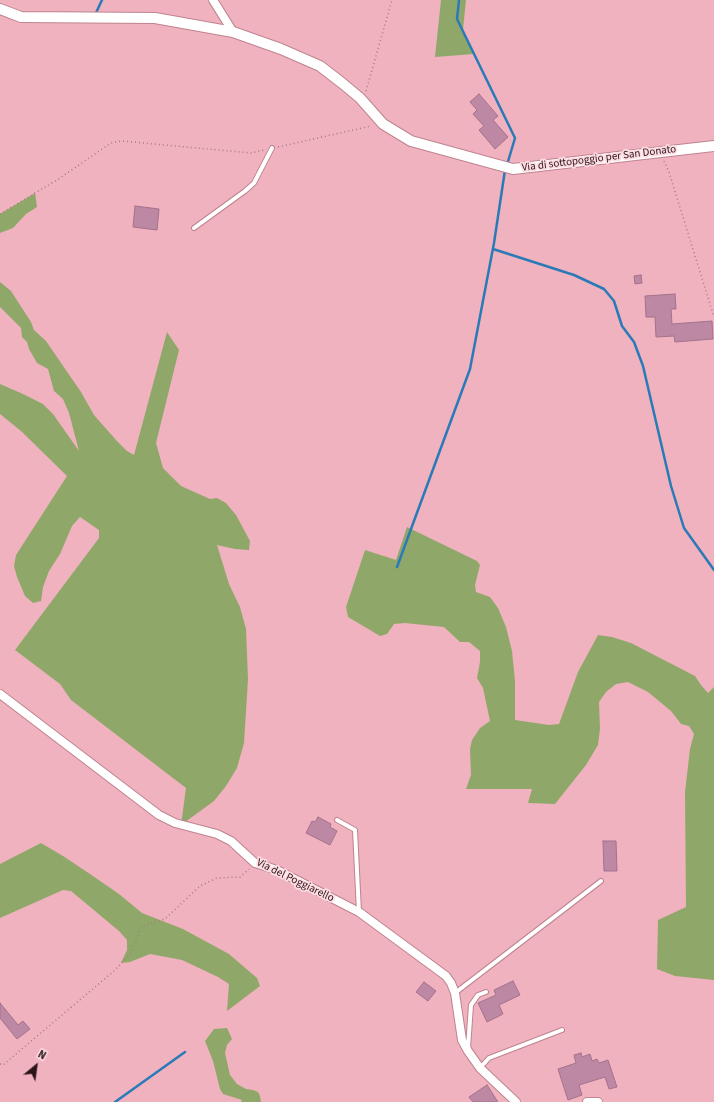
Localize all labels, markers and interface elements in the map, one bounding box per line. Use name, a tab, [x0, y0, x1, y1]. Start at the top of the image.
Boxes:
street label: Via di sottopoggio per San Donato	[521, 143, 677, 175]
street label: Via del Poggiarello	[254, 857, 336, 905]
north arrow	[16, 1046, 56, 1086]
text: N	[35, 1047, 49, 1063]

